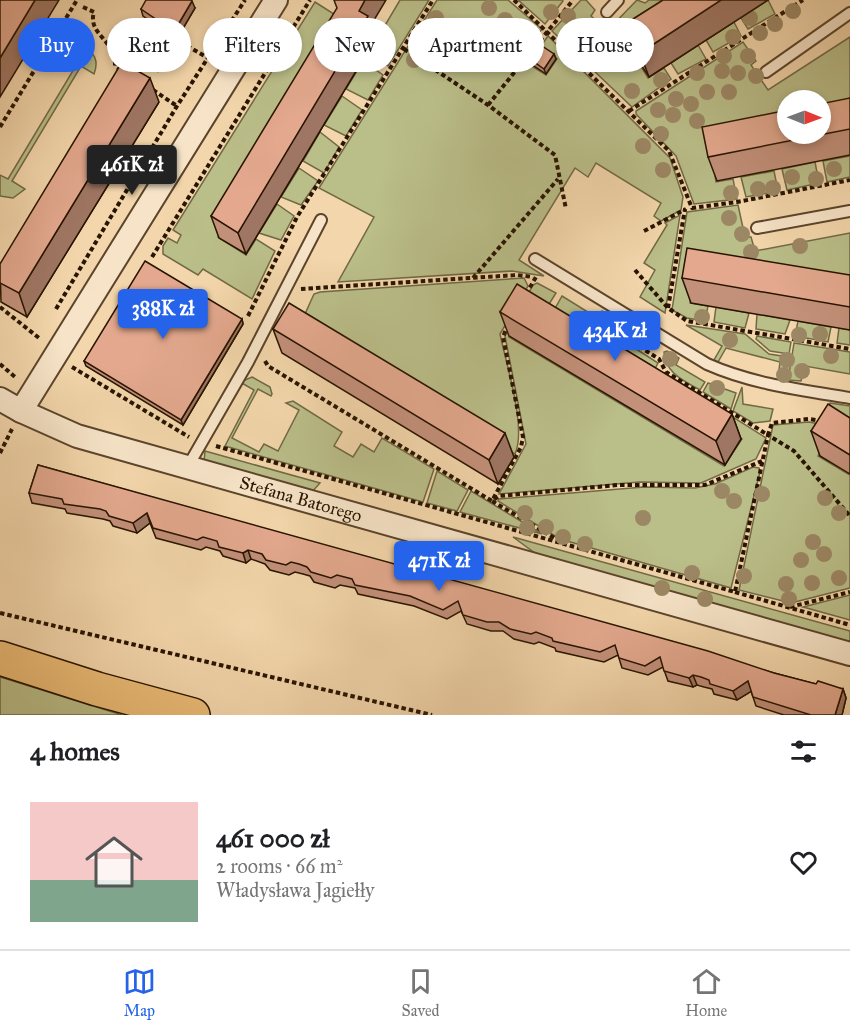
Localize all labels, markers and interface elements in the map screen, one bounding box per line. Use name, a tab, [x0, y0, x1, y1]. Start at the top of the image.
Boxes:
chip: Buy	[18, 18, 95, 72]
chip: Rent	[107, 18, 191, 72]
chip: Filters	[203, 18, 302, 72]
chip: New	[314, 18, 396, 72]
chip: Apartment	[408, 18, 544, 72]
chip: House	[556, 18, 654, 72]
north arrow	[777, 90, 831, 144]
map controls	[777, 90, 831, 144]
pin: 461K zł	[77, 145, 187, 196]
text: 461K zł	[101, 152, 163, 176]
pin: 388K zł	[108, 289, 218, 340]
text: 388K zł	[132, 296, 194, 320]
pin: 434K zł	[560, 311, 670, 362]
text: 434K zł	[583, 318, 647, 342]
street label: Stefana Batorego	[237, 471, 364, 527]
pin: 471K zł	[384, 541, 494, 592]
text: 471K zł	[408, 548, 470, 572]
text: 4 homes	[30, 735, 120, 767]
icon: filters	[787, 735, 820, 768]
text: 461 000 zł	[216, 822, 330, 854]
icon: home	[78, 826, 150, 898]
icon: heart	[787, 846, 820, 879]
text: 2 rooms · 66 m²	[216, 854, 342, 878]
text: Władysława Jagiełły	[216, 878, 374, 902]
tab: Map	[123, 965, 156, 1020]
tab: Saved	[402, 965, 440, 1020]
tab: Home	[685, 965, 727, 1020]

